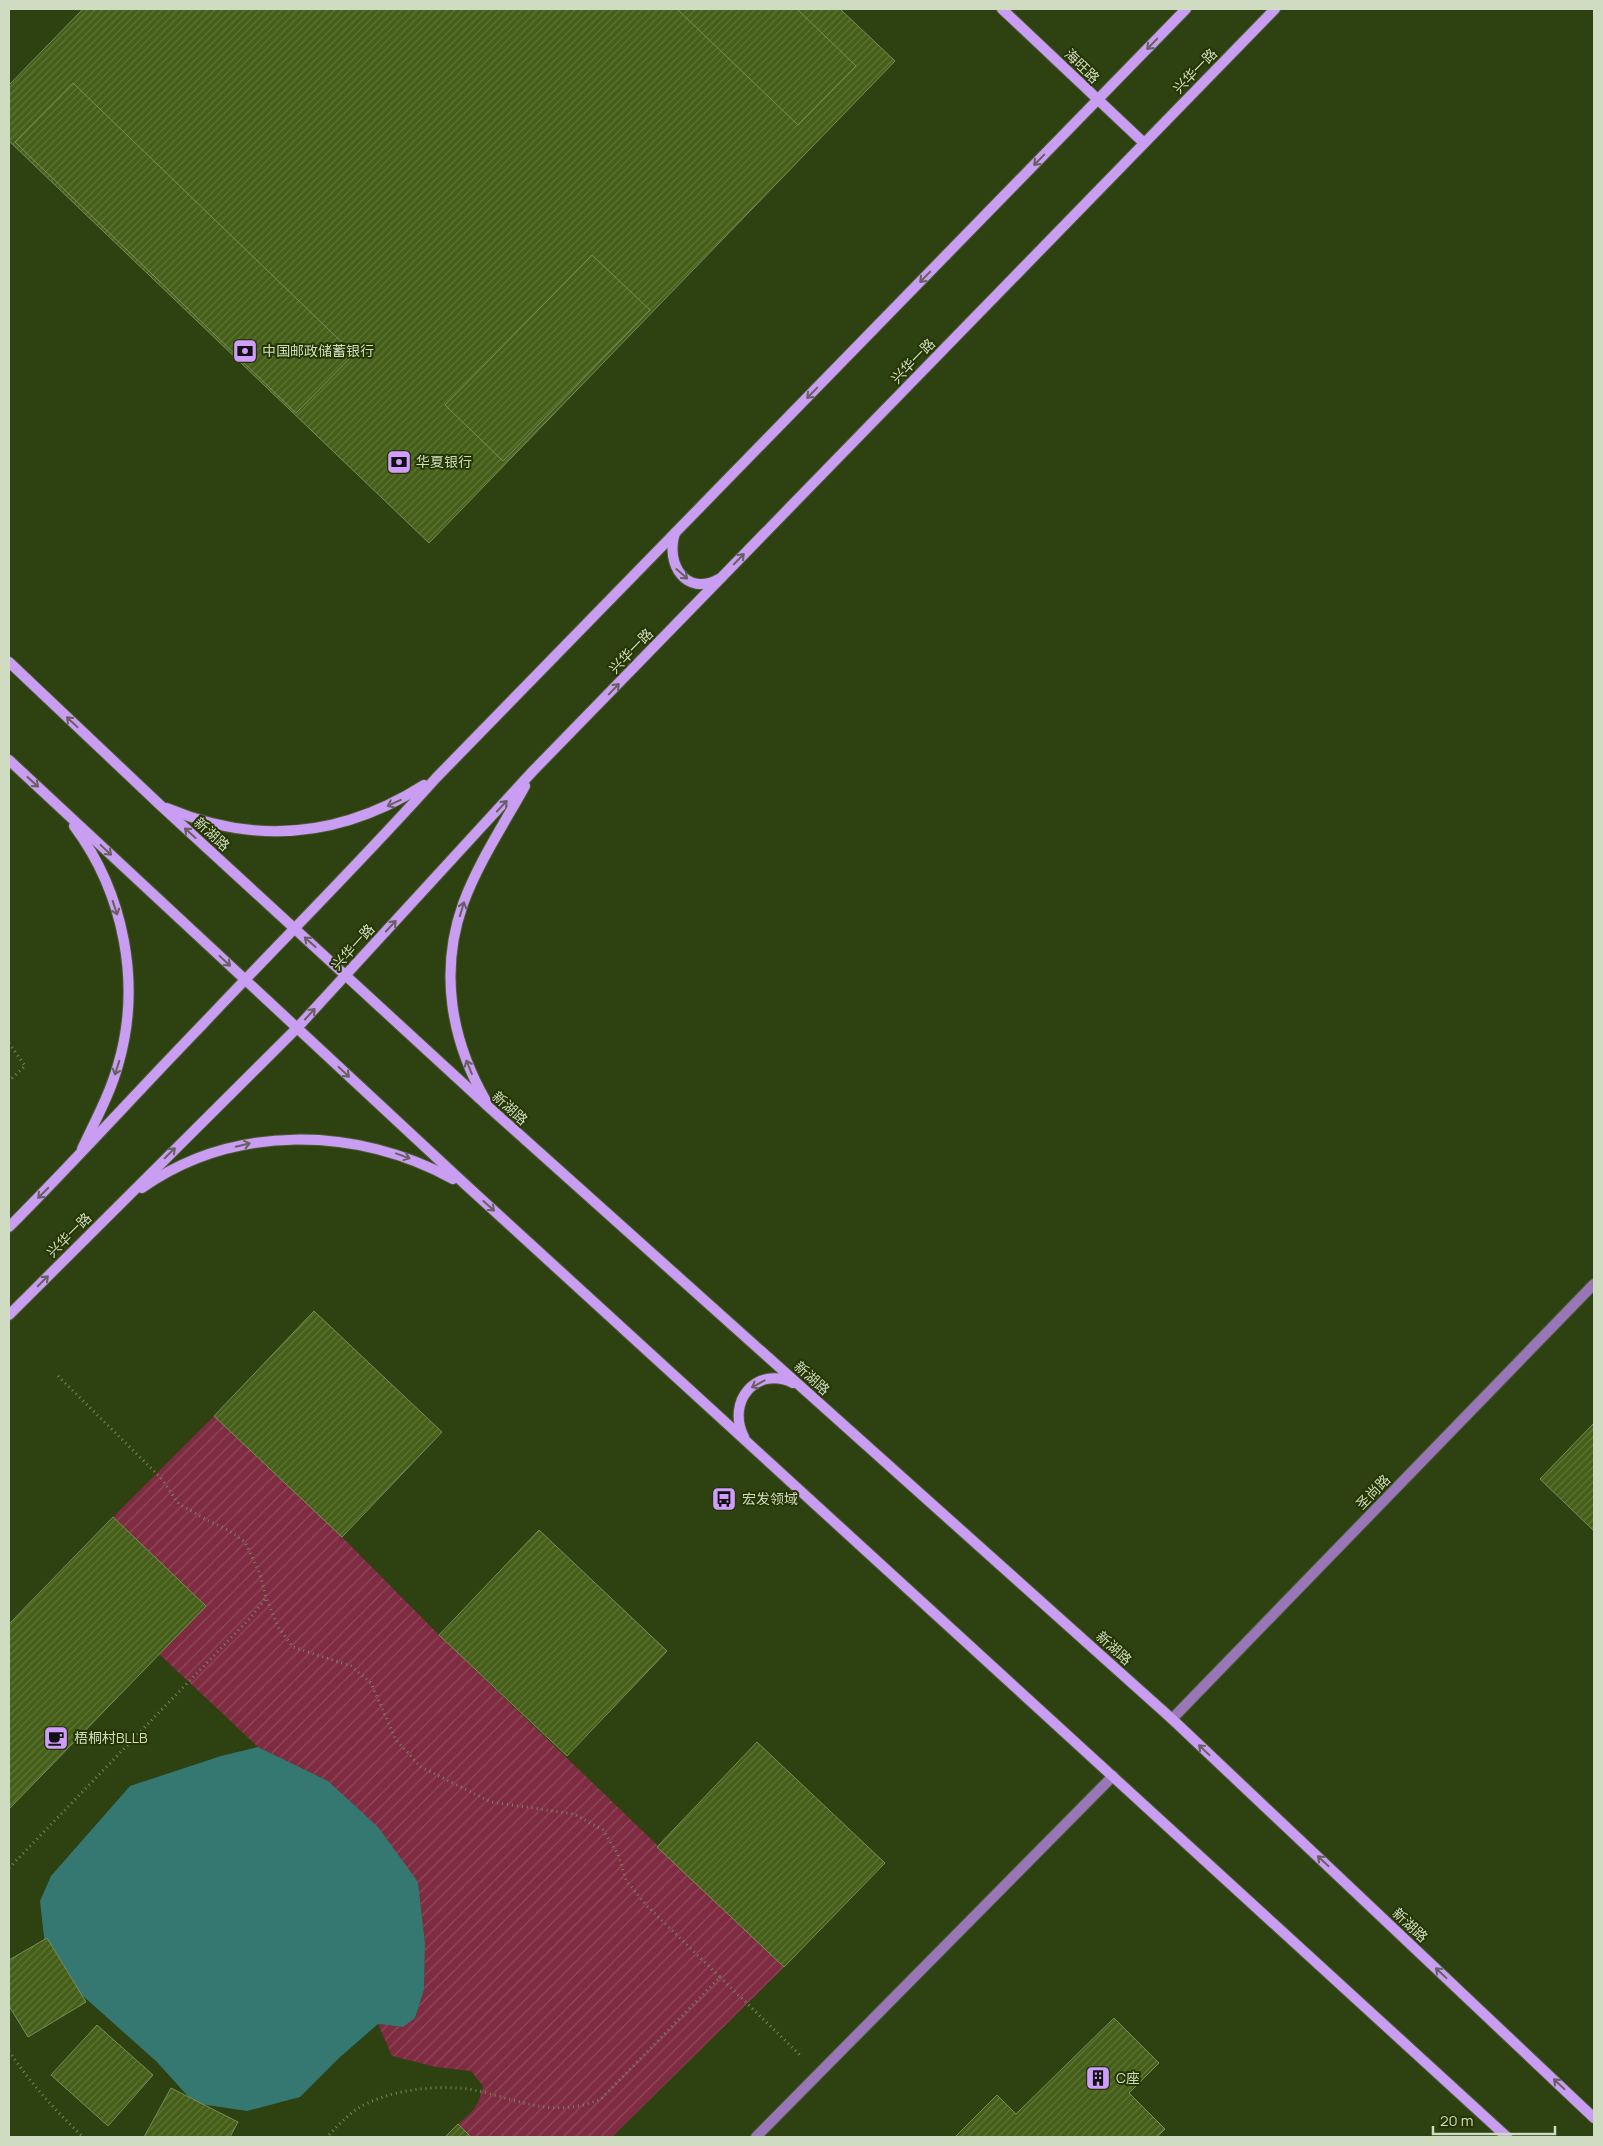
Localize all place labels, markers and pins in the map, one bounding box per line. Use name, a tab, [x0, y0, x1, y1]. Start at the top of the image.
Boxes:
bank icon: 中国邮政储蓄银行	[232, 338, 258, 364]
place label: 中国邮政储蓄银行	[262, 341, 374, 360]
bank icon: 华夏银行	[386, 449, 412, 475]
place label: 华夏银行	[416, 452, 472, 471]
bus stop icon: 宏发领域	[711, 1486, 737, 1512]
place label: 宏发领域	[742, 1489, 798, 1508]
cafe icon: 梧桐村BLLB	[43, 1725, 69, 1751]
place label: 梧桐村BLLB	[74, 1728, 148, 1747]
building icon: C座	[1085, 2065, 1111, 2091]
place label: C座	[1116, 2068, 1140, 2087]

